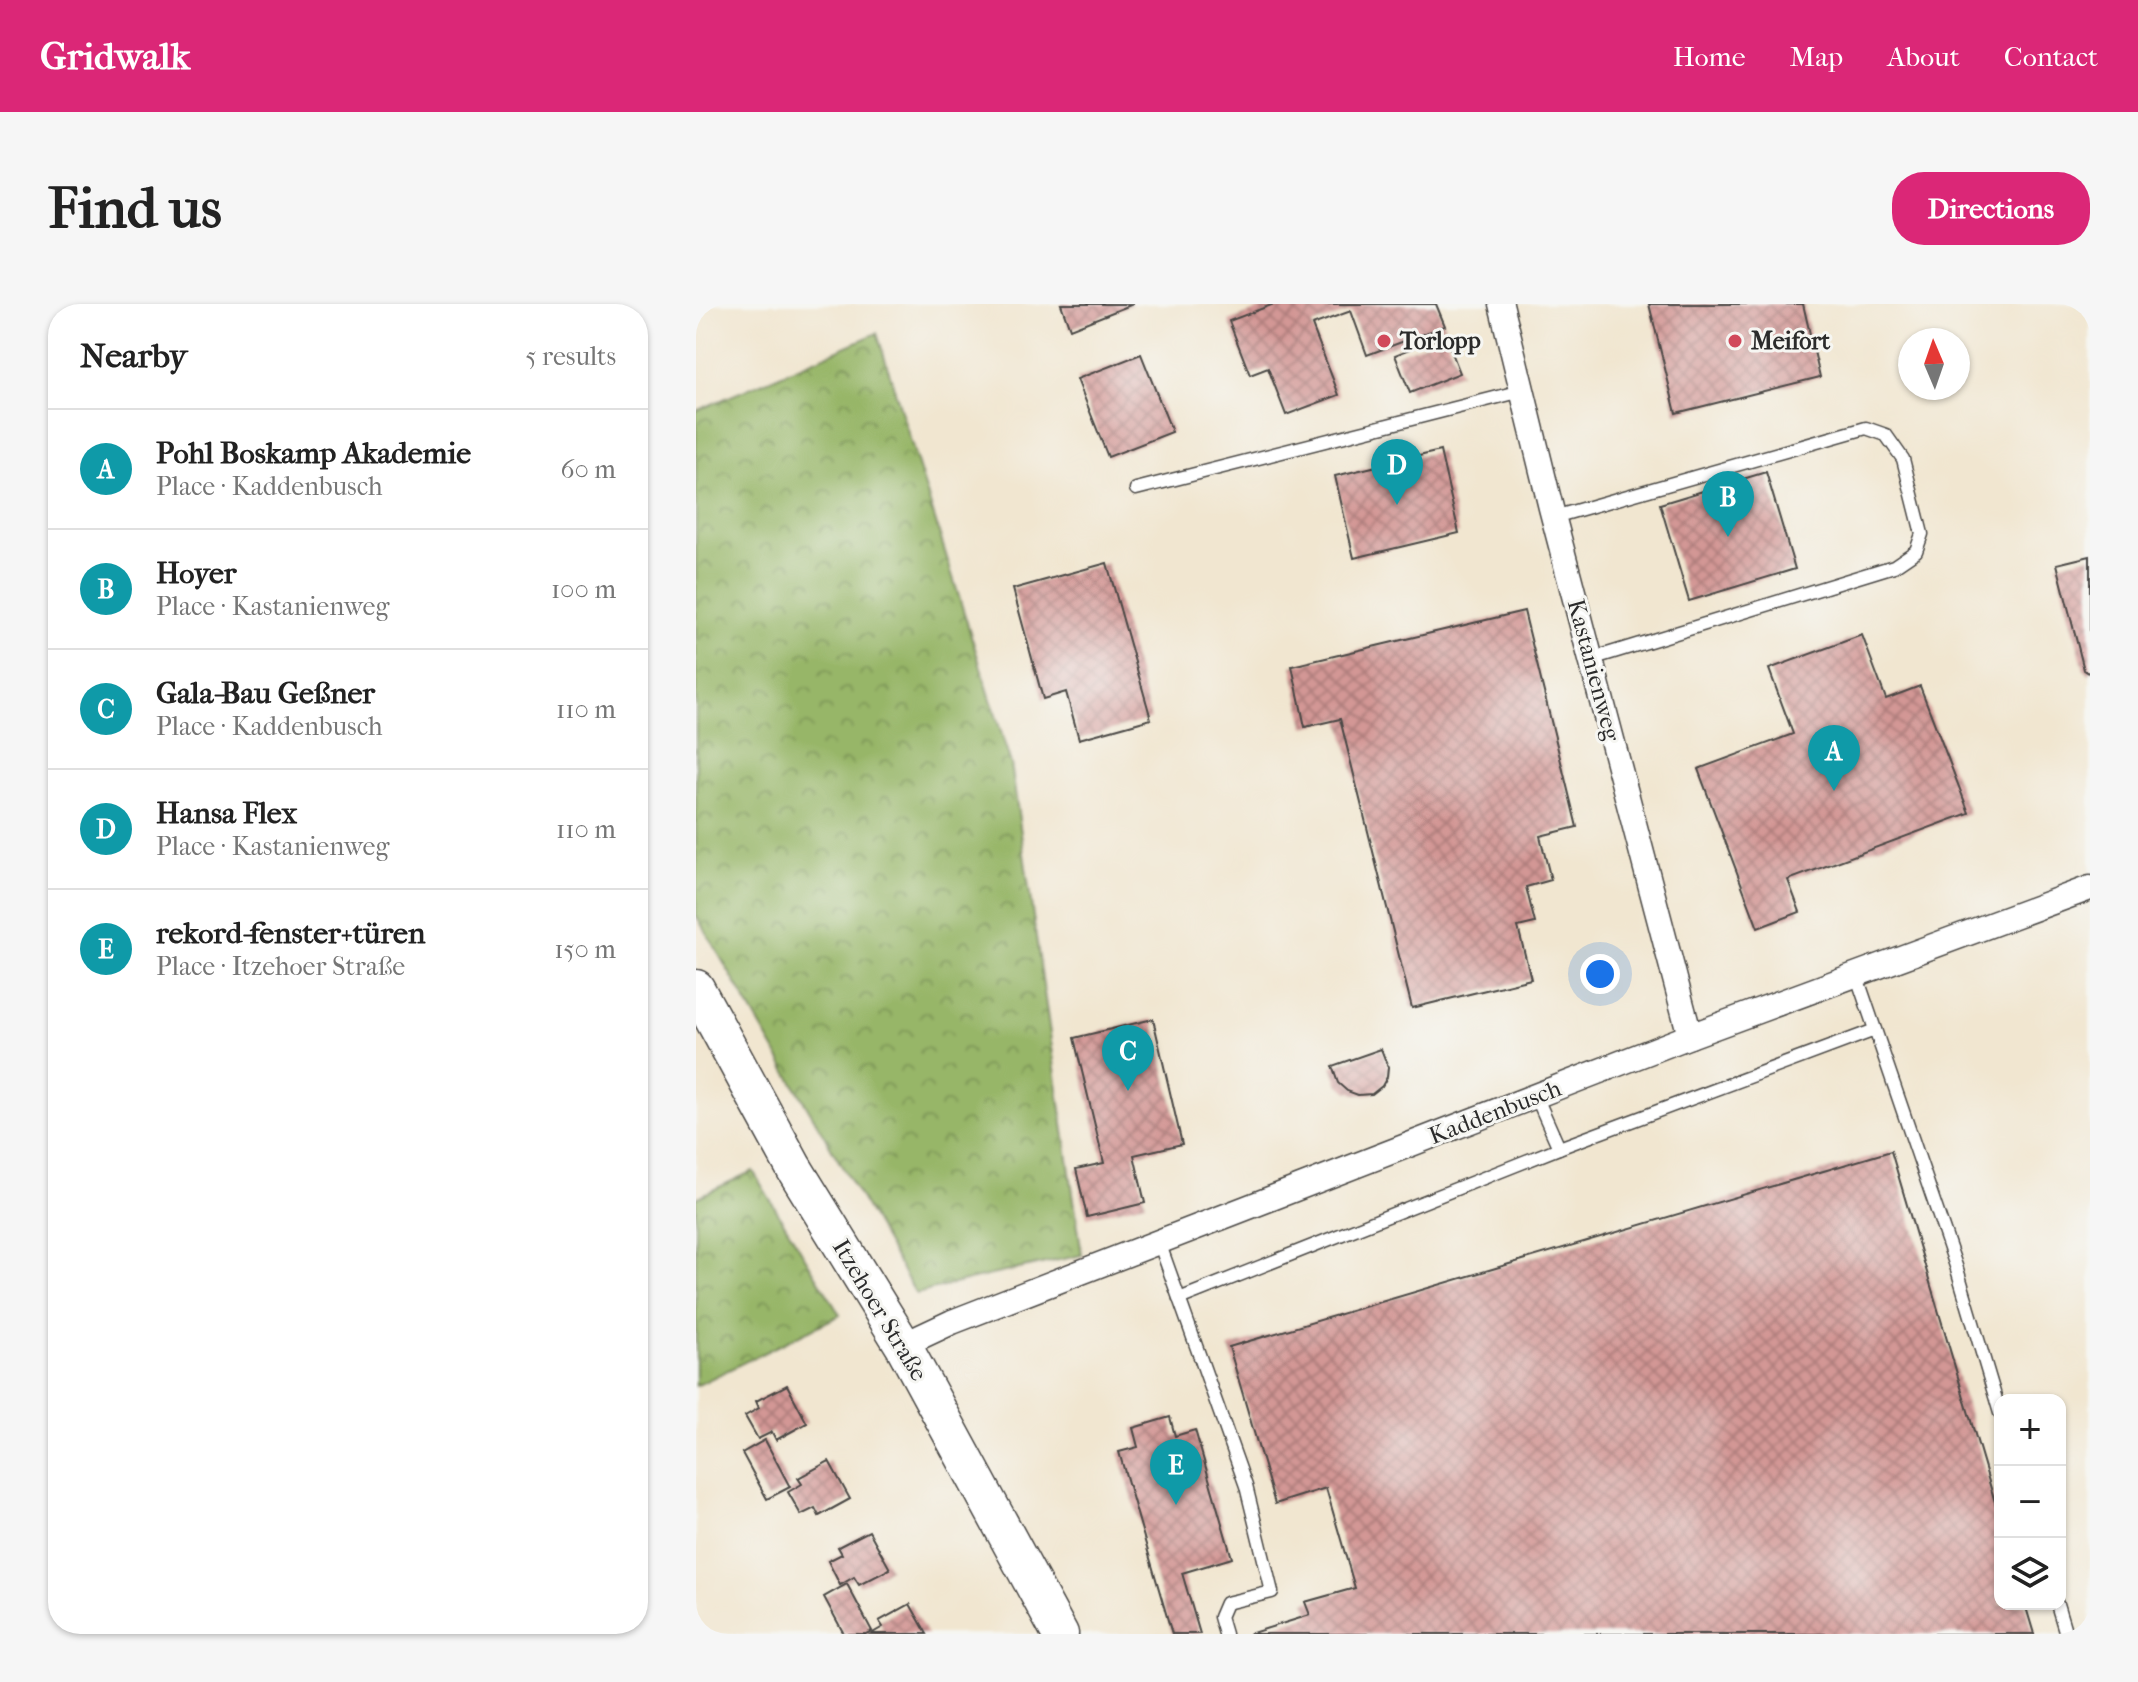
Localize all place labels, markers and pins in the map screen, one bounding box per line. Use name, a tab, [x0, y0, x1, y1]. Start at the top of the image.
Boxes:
place label: Torlopp	[1399, 327, 1481, 355]
place label: Meifort	[1751, 327, 1830, 355]
marker: Torlopp	[1375, 332, 1393, 350]
marker: Meifort	[1726, 332, 1744, 350]
pin: D	[1371, 439, 1423, 505]
pin: B	[1702, 471, 1754, 537]
pin: A	[1808, 725, 1860, 791]
pin: C	[1102, 1025, 1154, 1091]
pin: E	[1150, 1439, 1202, 1505]

